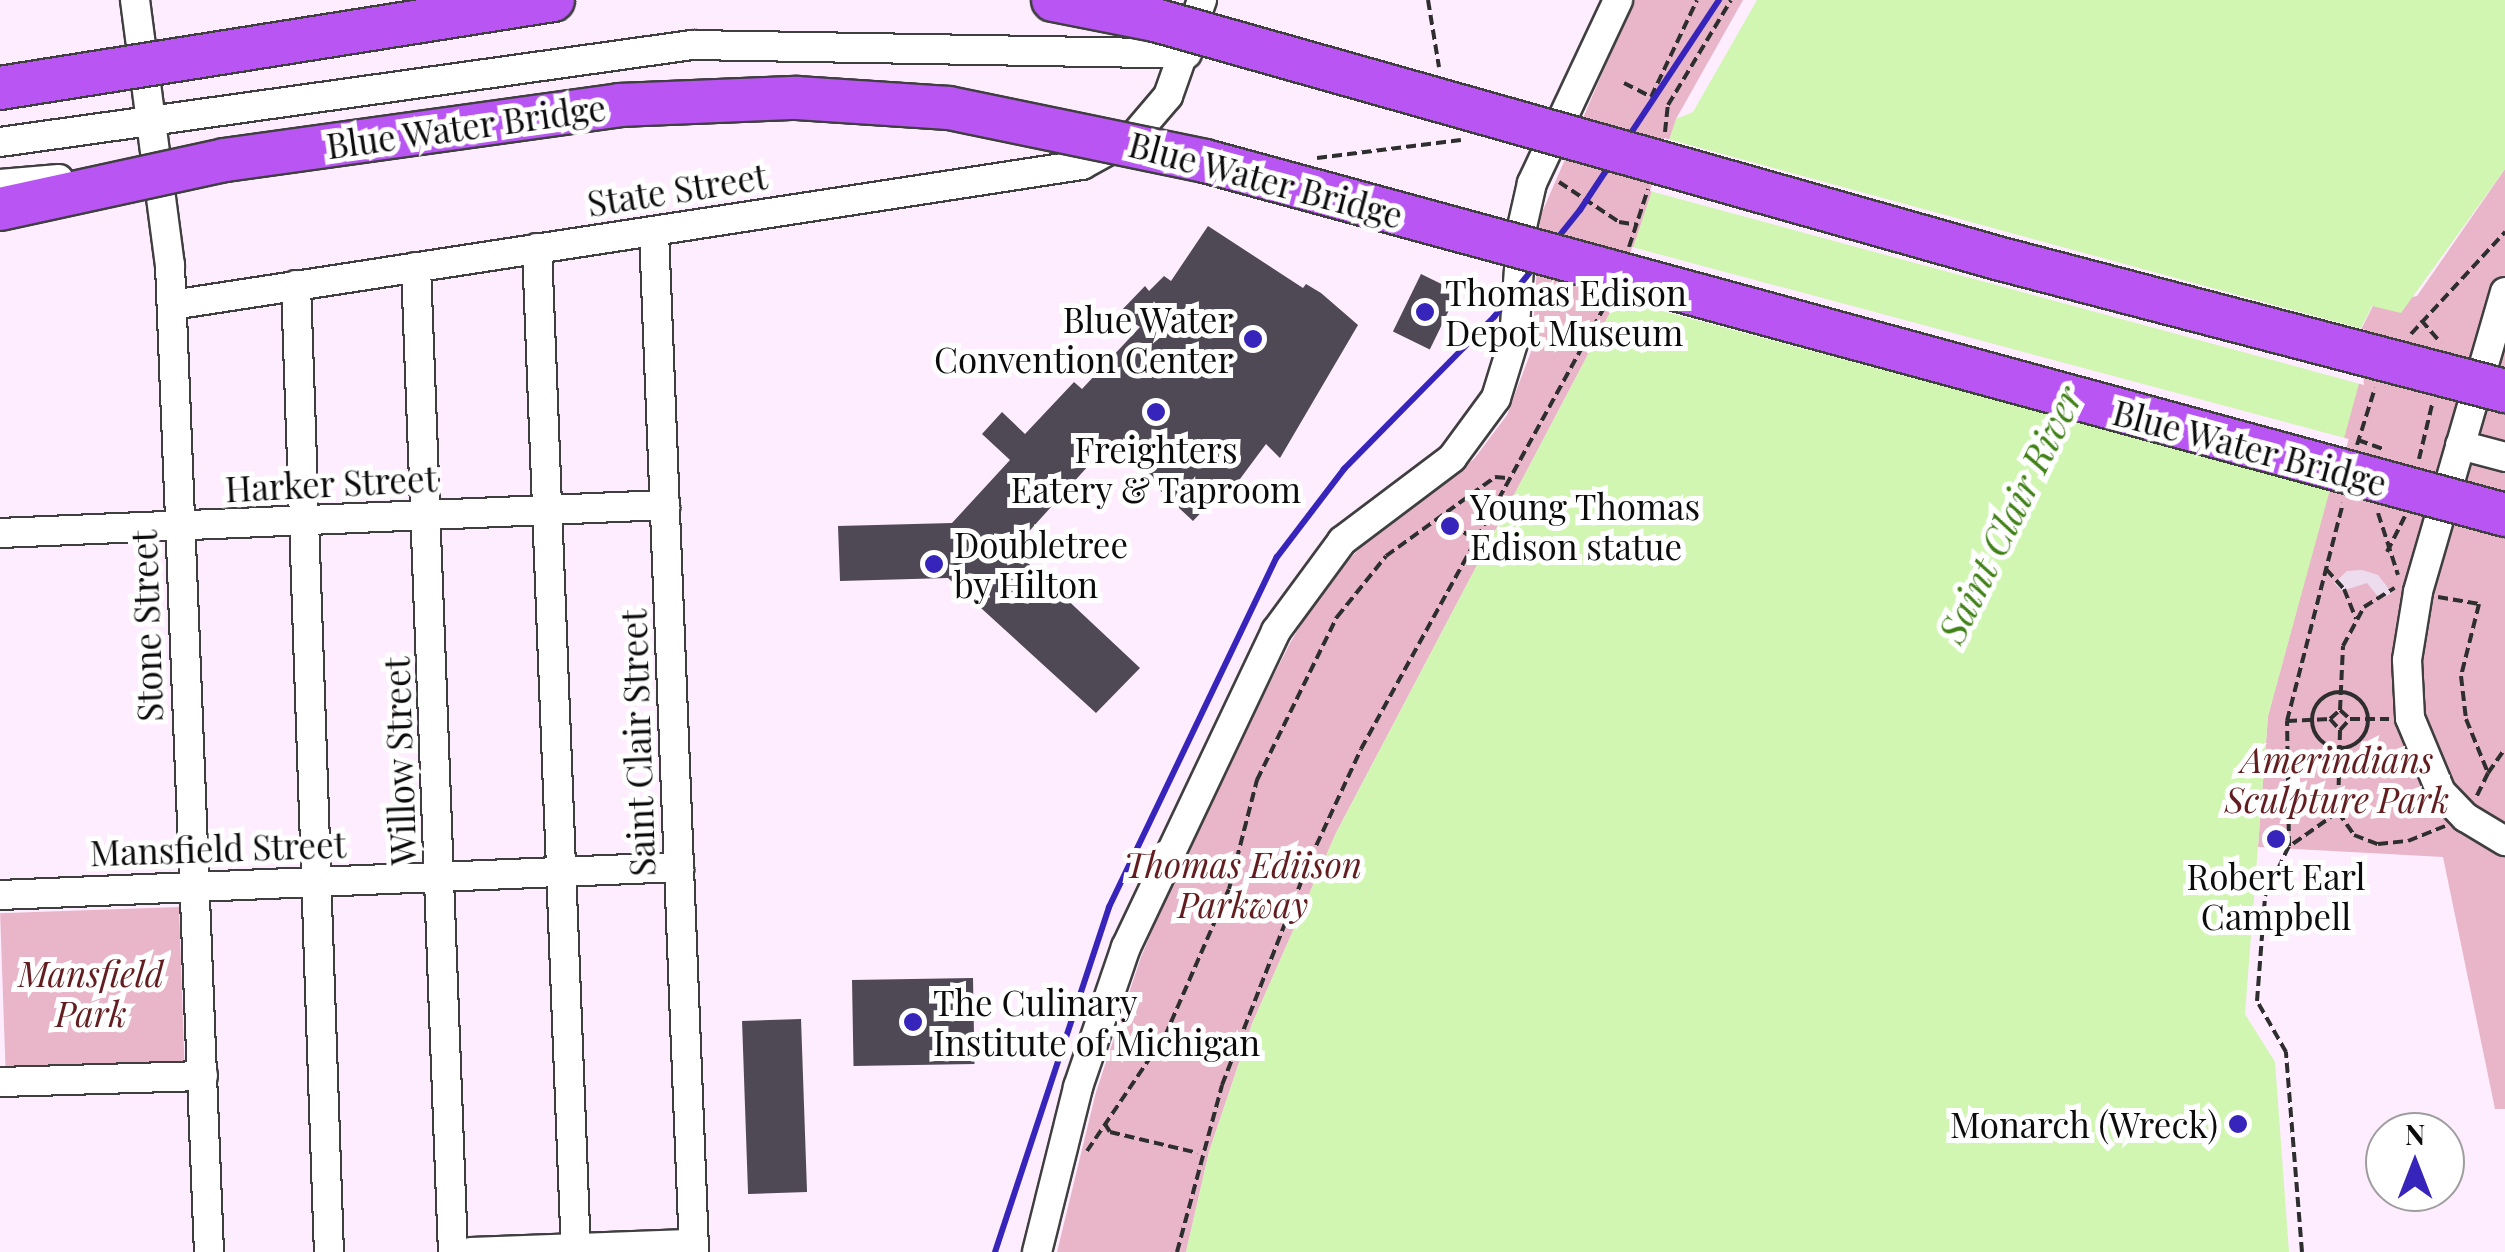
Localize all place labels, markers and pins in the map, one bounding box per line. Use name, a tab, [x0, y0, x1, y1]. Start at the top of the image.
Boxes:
place label: Thomas Edison Depot Museum	[1445, 271, 1687, 353]
place label: Blue Water Convention Center	[934, 298, 1233, 380]
marker: Thomas Edison Depot Museum	[1414, 301, 1436, 323]
marker: Blue Water Convention Center	[1242, 328, 1264, 350]
marker: Freighters Eatery & Taproom	[1145, 401, 1167, 423]
place label: Freighters Eatery & Taproom	[1010, 428, 1302, 510]
place label: Young Thomas Edison statue	[1470, 485, 1701, 567]
marker: Young Thomas Edison statue	[1439, 515, 1461, 537]
place label: Doubletree by Hilton	[954, 523, 1128, 605]
marker: Doubletree by Hilton	[923, 553, 945, 575]
marker: Robert Earl Campbell	[2265, 828, 2287, 850]
place label: Robert Earl Campbell	[2186, 855, 2366, 937]
place label: The Culinary Institute of Michigan	[933, 981, 1260, 1063]
marker: The Culinary Institute of Michigan	[902, 1011, 924, 1033]
place label: Monarch (Wreck)	[1950, 1103, 2218, 1145]
marker: Monarch (Wreck)	[2227, 1113, 2249, 1135]

